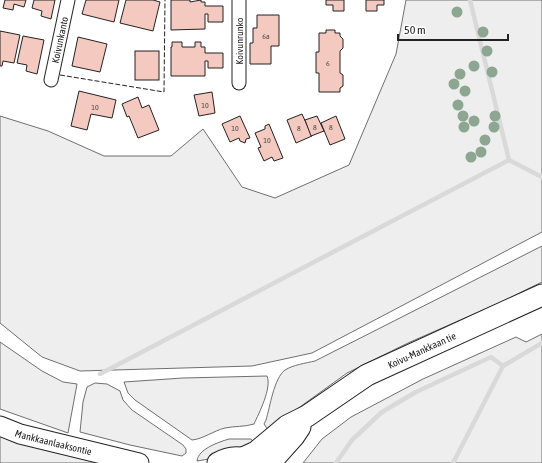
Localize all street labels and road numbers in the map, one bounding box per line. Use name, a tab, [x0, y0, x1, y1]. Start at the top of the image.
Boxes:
street label: Koivunkanto	[49, 15, 70, 64]
street label: Koivunrunko	[234, 17, 245, 65]
street label: Koivu-Mankkaan tie	[386, 330, 458, 370]
street label: Mankkaanlaaksontie	[14, 427, 93, 457]

